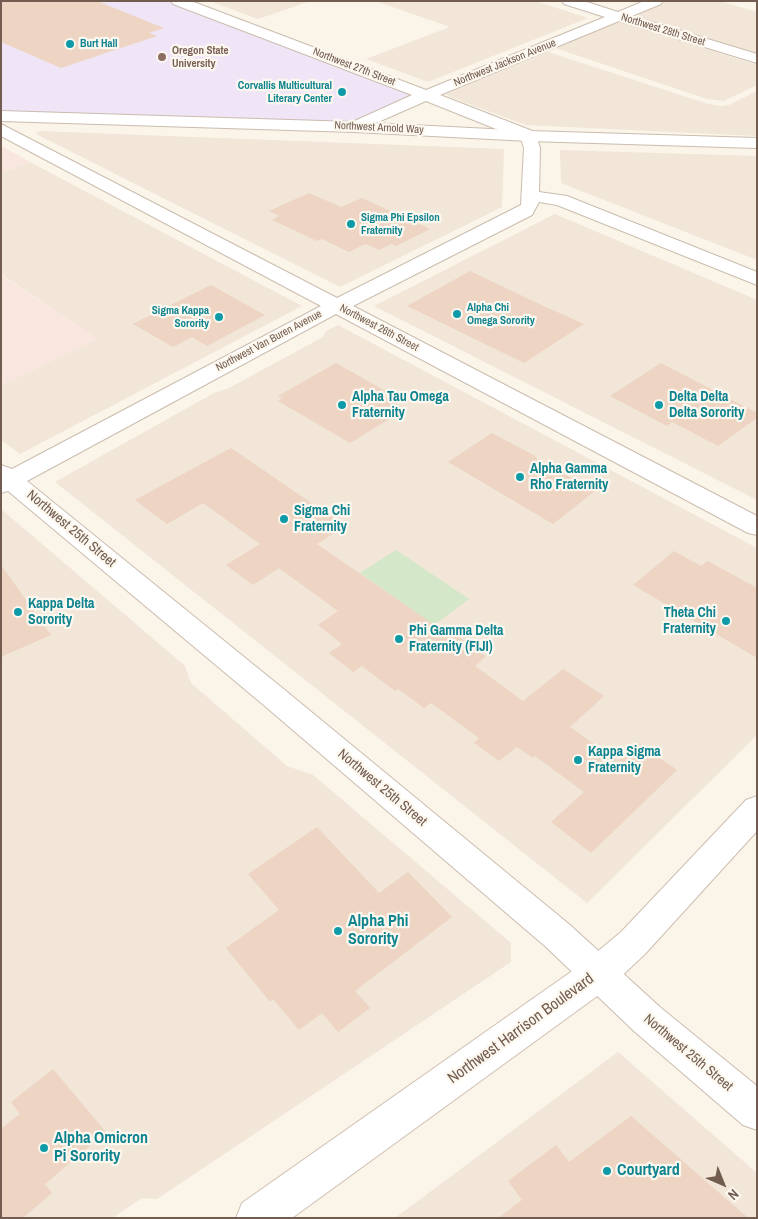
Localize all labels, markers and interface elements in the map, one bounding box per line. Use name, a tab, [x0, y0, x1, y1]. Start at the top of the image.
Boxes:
street label: Northwest 28th Street	[619, 11, 707, 49]
street label: Northwest Jackson Avenue	[452, 36, 558, 90]
place label: Burt Hall	[80, 37, 118, 51]
marker: Burt Hall	[64, 38, 76, 50]
place label: Oregon State University	[172, 44, 229, 70]
street label: Northwest 27th Street	[311, 45, 397, 89]
marker: Oregon State University	[156, 51, 168, 63]
place label: Corvallis Multicultural Literary Center	[238, 79, 332, 105]
marker: Corvallis Multicultural Literary Center	[336, 86, 348, 98]
street label: Northwest Arnold Way	[334, 119, 424, 137]
place label: Sigma Phi Epsilon Fraternity	[361, 211, 440, 237]
marker: Sigma Phi Epsilon Fraternity	[345, 218, 357, 230]
place label: Alpha Chi Omega Sorority	[467, 301, 535, 327]
street label: Northwest 26th Street	[337, 302, 421, 354]
place label: Sigma Kappa Sorority	[152, 304, 209, 330]
street label: Northwest Van Buren Avenue	[214, 307, 324, 375]
marker: Alpha Chi Omega Sorority	[451, 308, 463, 320]
marker: Sigma Kappa Sorority	[213, 311, 225, 323]
place label: Alpha Tau Omega Fraternity	[352, 389, 449, 422]
place label: Delta Delta Delta Sorority	[669, 389, 744, 422]
marker: Alpha Tau Omega Fraternity	[336, 399, 348, 411]
marker: Delta Delta Delta Sorority	[653, 399, 665, 411]
place label: Alpha Gamma Rho Fraternity	[530, 461, 608, 494]
marker: Alpha Gamma Rho Fraternity	[514, 471, 526, 483]
street label: Northwest 25th Street	[23, 487, 119, 571]
place label: Sigma Chi Fraternity	[294, 503, 350, 536]
marker: Sigma Chi Fraternity	[278, 513, 290, 525]
place label: Kappa Delta Sorority	[28, 596, 94, 628]
place label: Theta Chi Fraternity	[663, 605, 716, 638]
marker: Kappa Delta Sorority	[12, 606, 24, 618]
marker: Theta Chi Fraternity	[720, 615, 732, 627]
place label: Phi Gamma Delta Fraternity (FIJI)	[409, 623, 503, 656]
marker: Phi Gamma Delta Fraternity (FIJI)	[393, 633, 405, 645]
place label: Kappa Sigma Fraternity	[588, 744, 661, 776]
street label: Northwest 25th Street	[334, 746, 430, 830]
marker: Kappa Sigma Fraternity	[572, 754, 584, 766]
place label: Alpha Phi Sorority	[348, 912, 409, 950]
marker: Alpha Phi Sorority	[332, 925, 344, 937]
street label: Northwest Harrison Boulevard	[444, 970, 598, 1088]
street label: Northwest 25th Street	[640, 1011, 736, 1095]
place label: Alpha Omicron Pi Sorority	[54, 1129, 148, 1167]
marker: Alpha Omicron Pi Sorority	[38, 1142, 50, 1154]
north arrow	[698, 1159, 748, 1209]
place label: Courtyard	[617, 1161, 680, 1181]
marker: Courtyard	[601, 1165, 613, 1177]
text: N	[724, 1185, 743, 1204]

